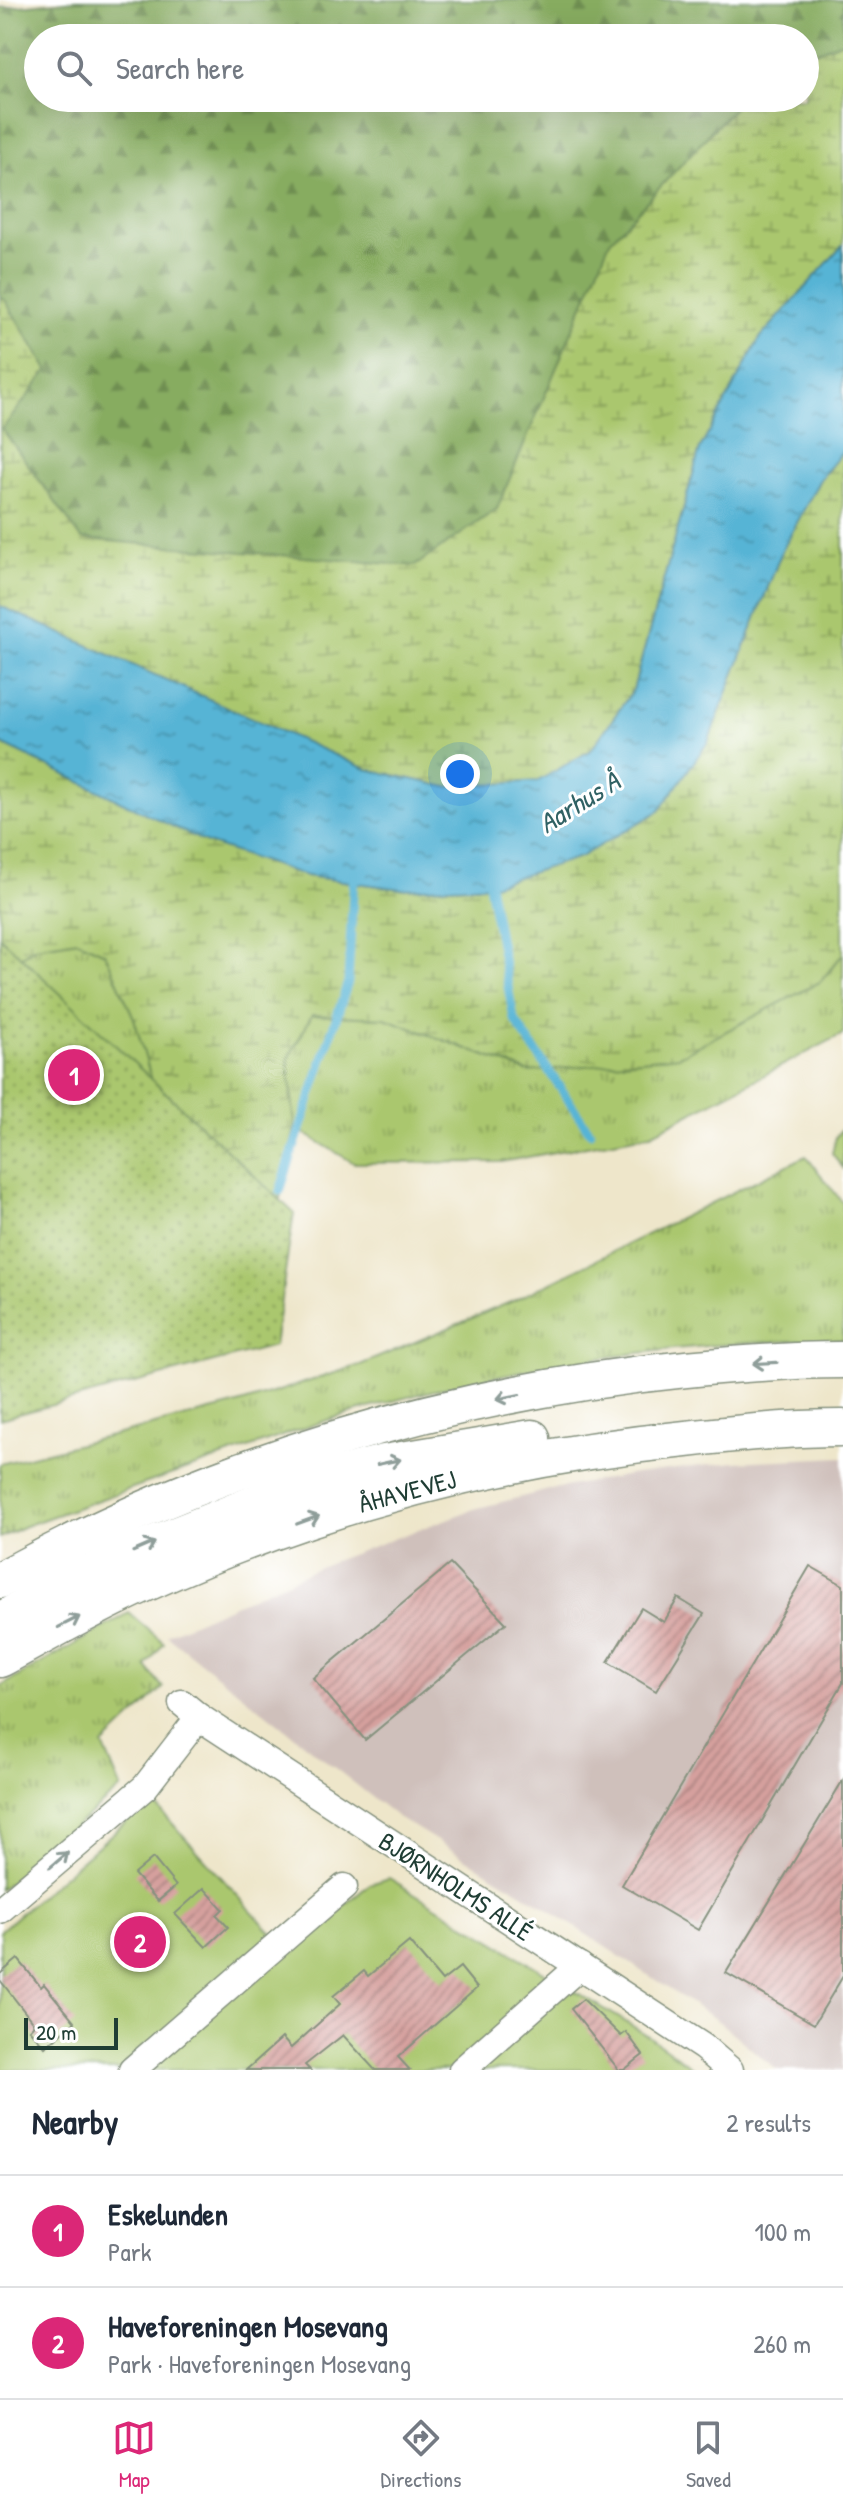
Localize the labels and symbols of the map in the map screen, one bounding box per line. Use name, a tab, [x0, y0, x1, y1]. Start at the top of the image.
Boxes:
your location	[440, 754, 480, 794]
water label: Aarhus Å	[531, 761, 629, 842]
pin: 1	[48, 1045, 100, 1105]
one-way arrow	[752, 1356, 779, 1371]
one-way arrow	[495, 1390, 521, 1405]
one-way arrow	[376, 1454, 402, 1469]
street label: ÅHAVEVEJ	[354, 1461, 460, 1521]
one-way arrow	[295, 1512, 320, 1526]
one-way arrow	[131, 1539, 156, 1554]
one-way arrow	[56, 1613, 80, 1629]
street label: BJØRNHOLMS ALLÉ	[372, 1823, 540, 1949]
one-way arrow	[49, 1851, 69, 1869]
pin: 2	[114, 1912, 166, 1972]
scale bar	[24, 2014, 118, 2050]

